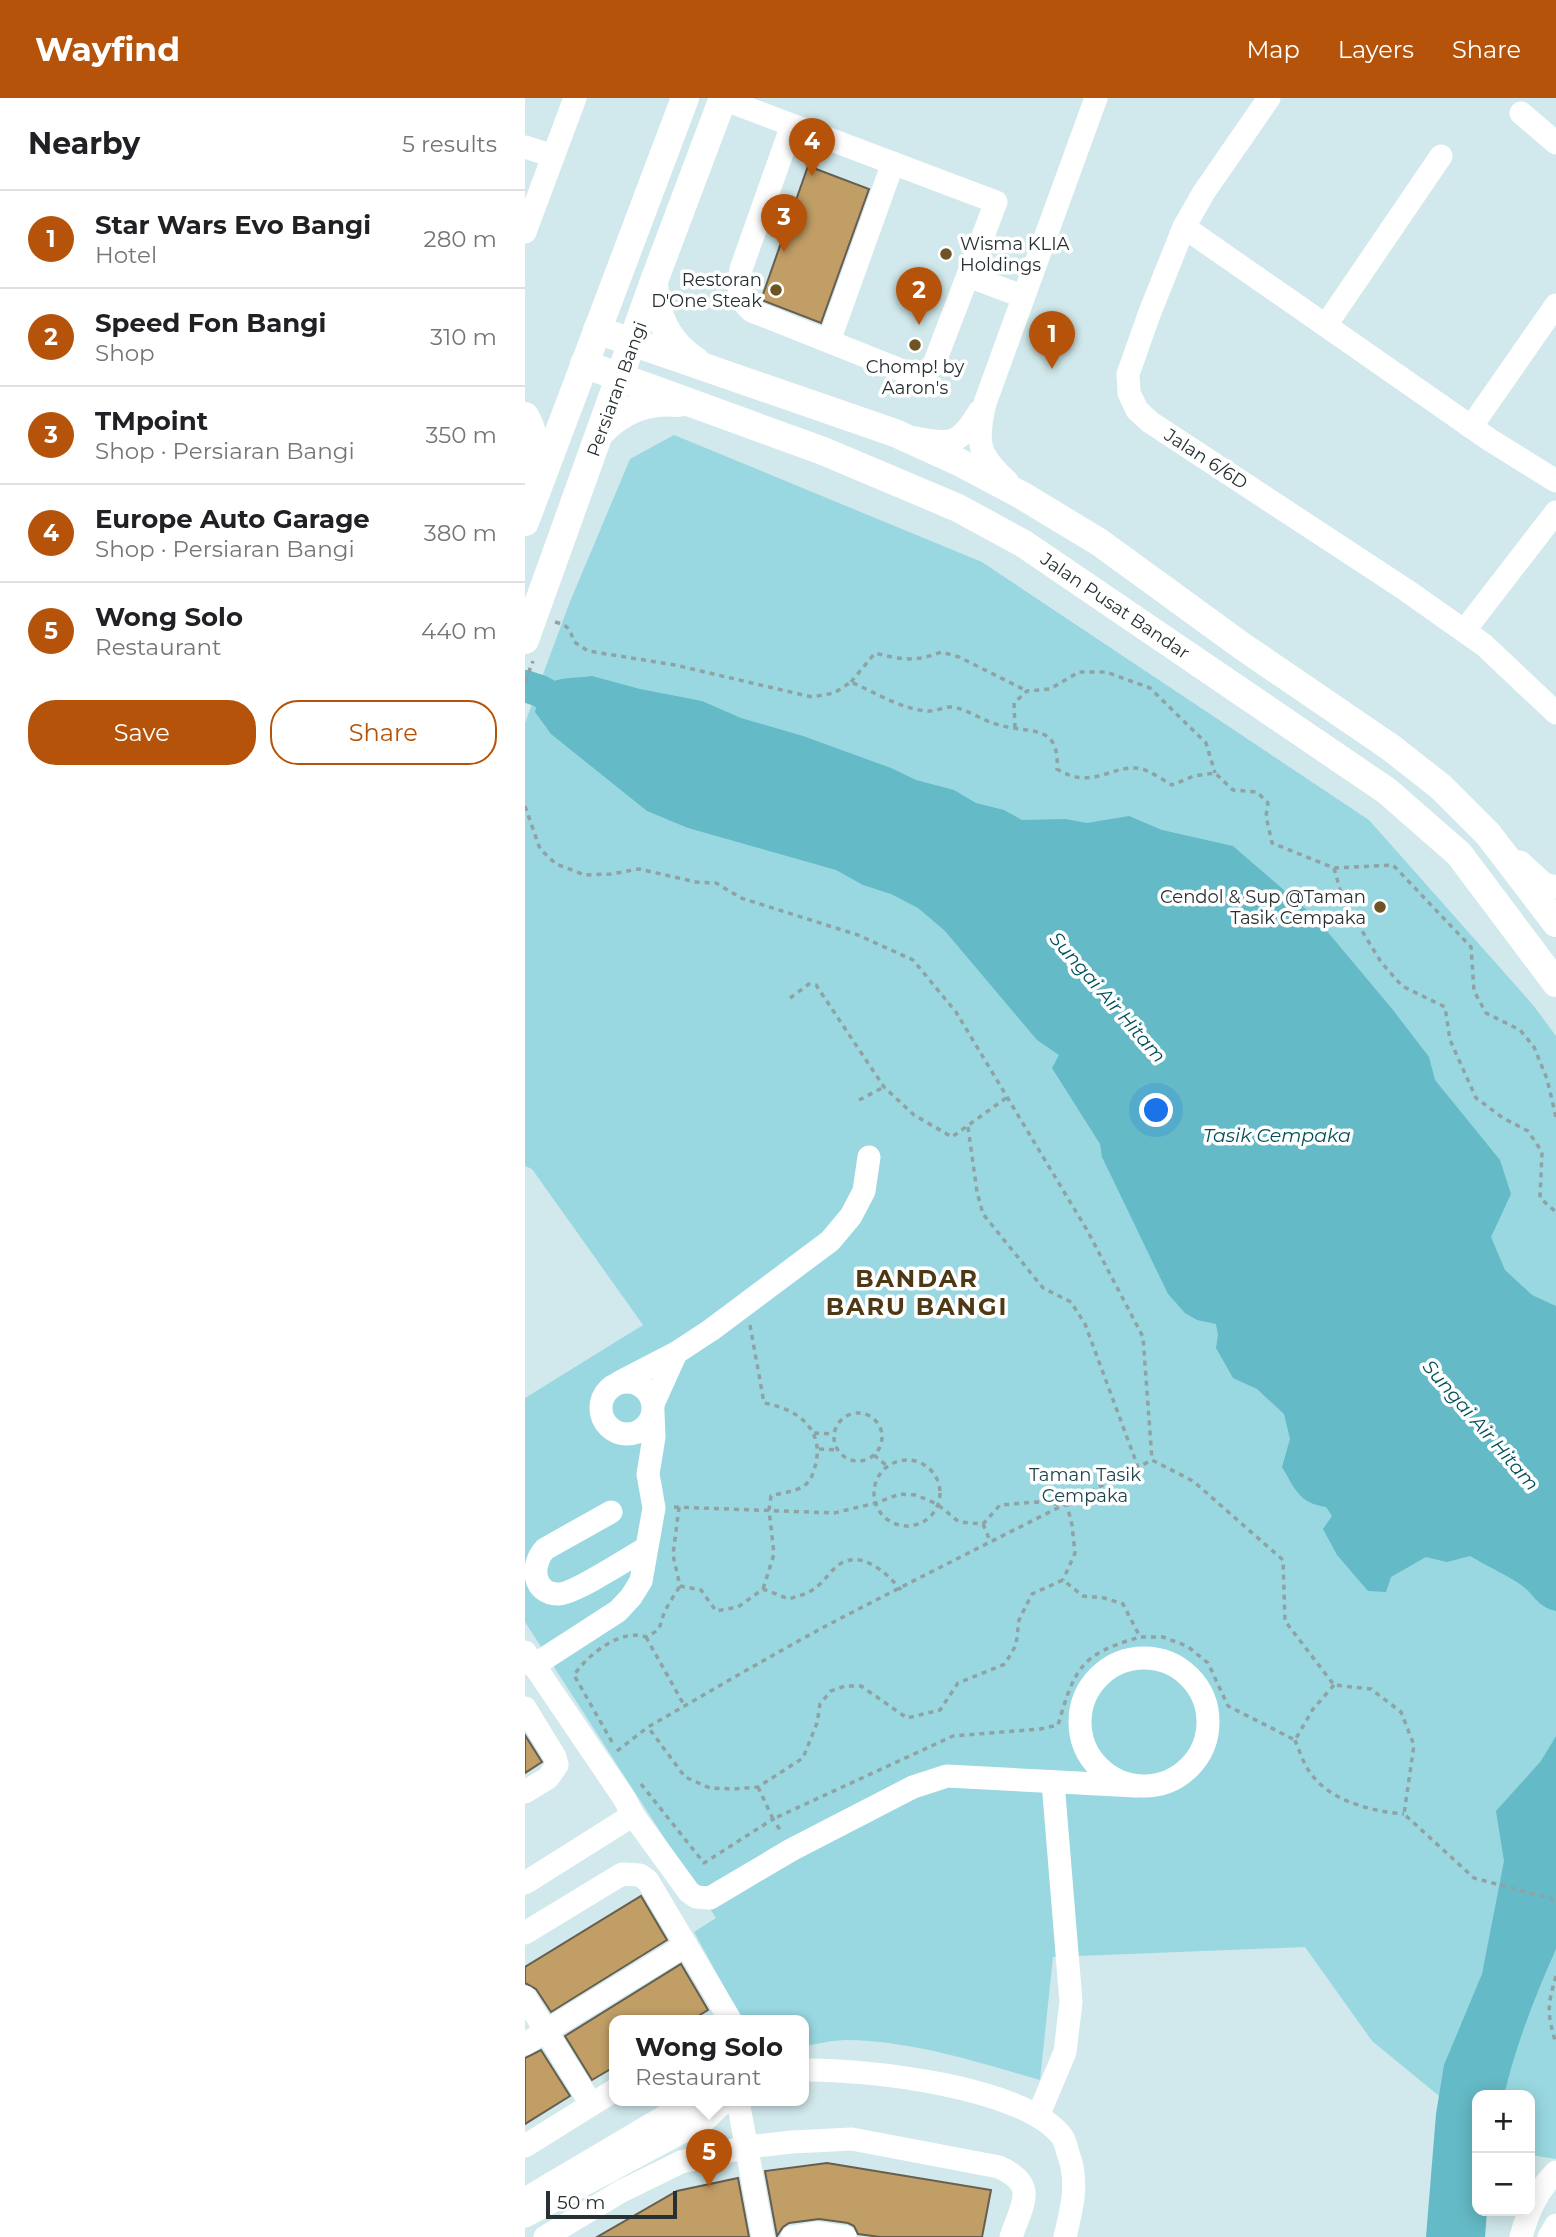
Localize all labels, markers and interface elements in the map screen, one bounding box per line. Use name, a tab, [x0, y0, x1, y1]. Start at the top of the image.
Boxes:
text: Wayfind	[35, 29, 180, 69]
text: Map	[1246, 35, 1300, 64]
text: Layers	[1338, 35, 1414, 64]
text: Share	[1452, 35, 1521, 64]
pin: 4	[789, 118, 835, 176]
text: Nearby	[28, 125, 140, 162]
text: 5 results	[402, 130, 497, 158]
pin: 3	[761, 194, 807, 252]
text: Star Wars Evo Bangi	[95, 209, 371, 241]
text: 1	[46, 225, 56, 253]
text: 280 m	[424, 225, 497, 253]
place label: Wisma KLIA Holdings	[960, 233, 1070, 276]
text: Hotel	[95, 241, 157, 269]
marker: Wisma KLIA Holdings	[938, 246, 954, 262]
pin: 2	[896, 267, 942, 325]
place label: Restoran D'One Steak	[651, 269, 762, 312]
marker: Restoran D'One Steak	[768, 282, 784, 298]
text: Speed Fon Bangi	[95, 307, 326, 339]
pin: 1	[1029, 311, 1075, 369]
street label: Persiaran Bangi	[582, 318, 652, 460]
text: 2	[44, 323, 58, 351]
text: 310 m	[430, 323, 497, 351]
marker: Chomp! by Aaron's	[907, 337, 923, 353]
text: Shop	[95, 339, 155, 367]
place label: Chomp! by Aaron's	[866, 356, 965, 399]
text: TMpoint	[95, 405, 208, 437]
text: 3	[44, 421, 58, 449]
text: 350 m	[426, 421, 497, 449]
street label: Jalan 6/6D	[1159, 423, 1252, 494]
text: Shop · Persiaran Bangi	[95, 437, 355, 465]
text: Europe Auto Garage	[95, 503, 370, 535]
text: 4	[43, 519, 59, 547]
text: 380 m	[424, 519, 497, 547]
text: Shop · Persiaran Bangi	[95, 535, 355, 563]
street label: Jalan Pusat Bandar	[1036, 547, 1194, 664]
text: Wong Solo	[95, 601, 243, 633]
text: 5	[44, 617, 58, 645]
text: 440 m	[421, 617, 497, 645]
text: Restaurant	[95, 633, 221, 661]
button: Save	[28, 700, 256, 765]
button: Share	[270, 700, 497, 765]
place label: Cendol & Sup @Taman Tasik Cempaka	[1160, 886, 1366, 929]
marker: Cendol & Sup @Taman Tasik Cempaka	[1372, 899, 1388, 915]
water label: Sungai Air Hitam	[1045, 927, 1171, 1067]
your location	[1139, 1093, 1173, 1127]
water label: Tasik Cempaka	[1203, 1124, 1351, 1147]
district label: BANDAR BARU BANGI	[826, 1264, 1008, 1321]
water label: Sungai Air Hitam	[1418, 1355, 1544, 1495]
park label: Taman Tasik Cempaka	[1029, 1464, 1141, 1507]
popup	[609, 2015, 809, 2106]
text: Wong Solo	[635, 2031, 783, 2063]
text: Restaurant	[635, 2063, 761, 2091]
map controls	[1472, 2090, 1535, 2216]
button: +	[1472, 2090, 1535, 2153]
pin: 5	[686, 2129, 732, 2187]
button: −	[1472, 2153, 1535, 2216]
scale bar	[546, 2188, 677, 2220]
text: 50 m	[557, 2191, 605, 2214]

